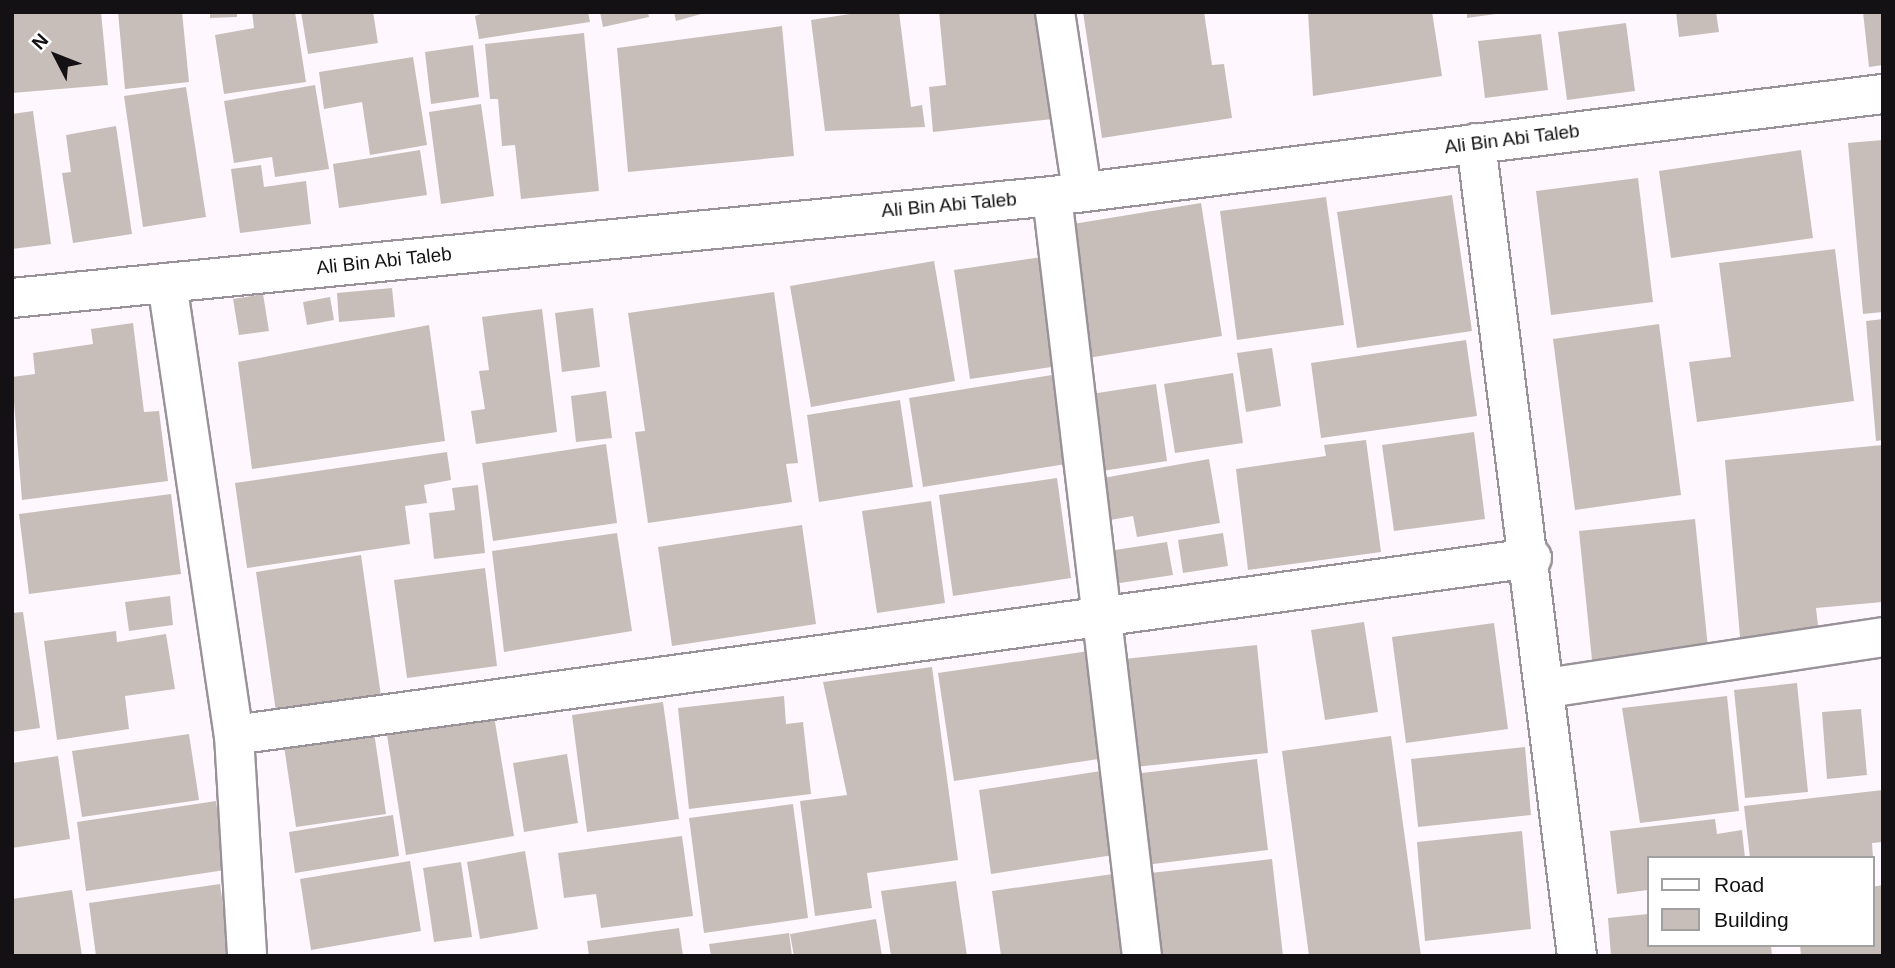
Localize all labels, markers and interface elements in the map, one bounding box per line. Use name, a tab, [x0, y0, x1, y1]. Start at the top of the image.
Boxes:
north arrow	[21, 21, 91, 91]
text: N	[28, 29, 52, 54]
street label: Ali Bin Abi Taleb	[1442, 119, 1582, 159]
street label: Ali Bin Abi Taleb	[880, 188, 1018, 222]
street label: Ali Bin Abi Taleb	[315, 242, 453, 280]
legend	[1646, 856, 1874, 947]
text: Road	[1714, 873, 1764, 896]
text: Building	[1714, 908, 1789, 931]

